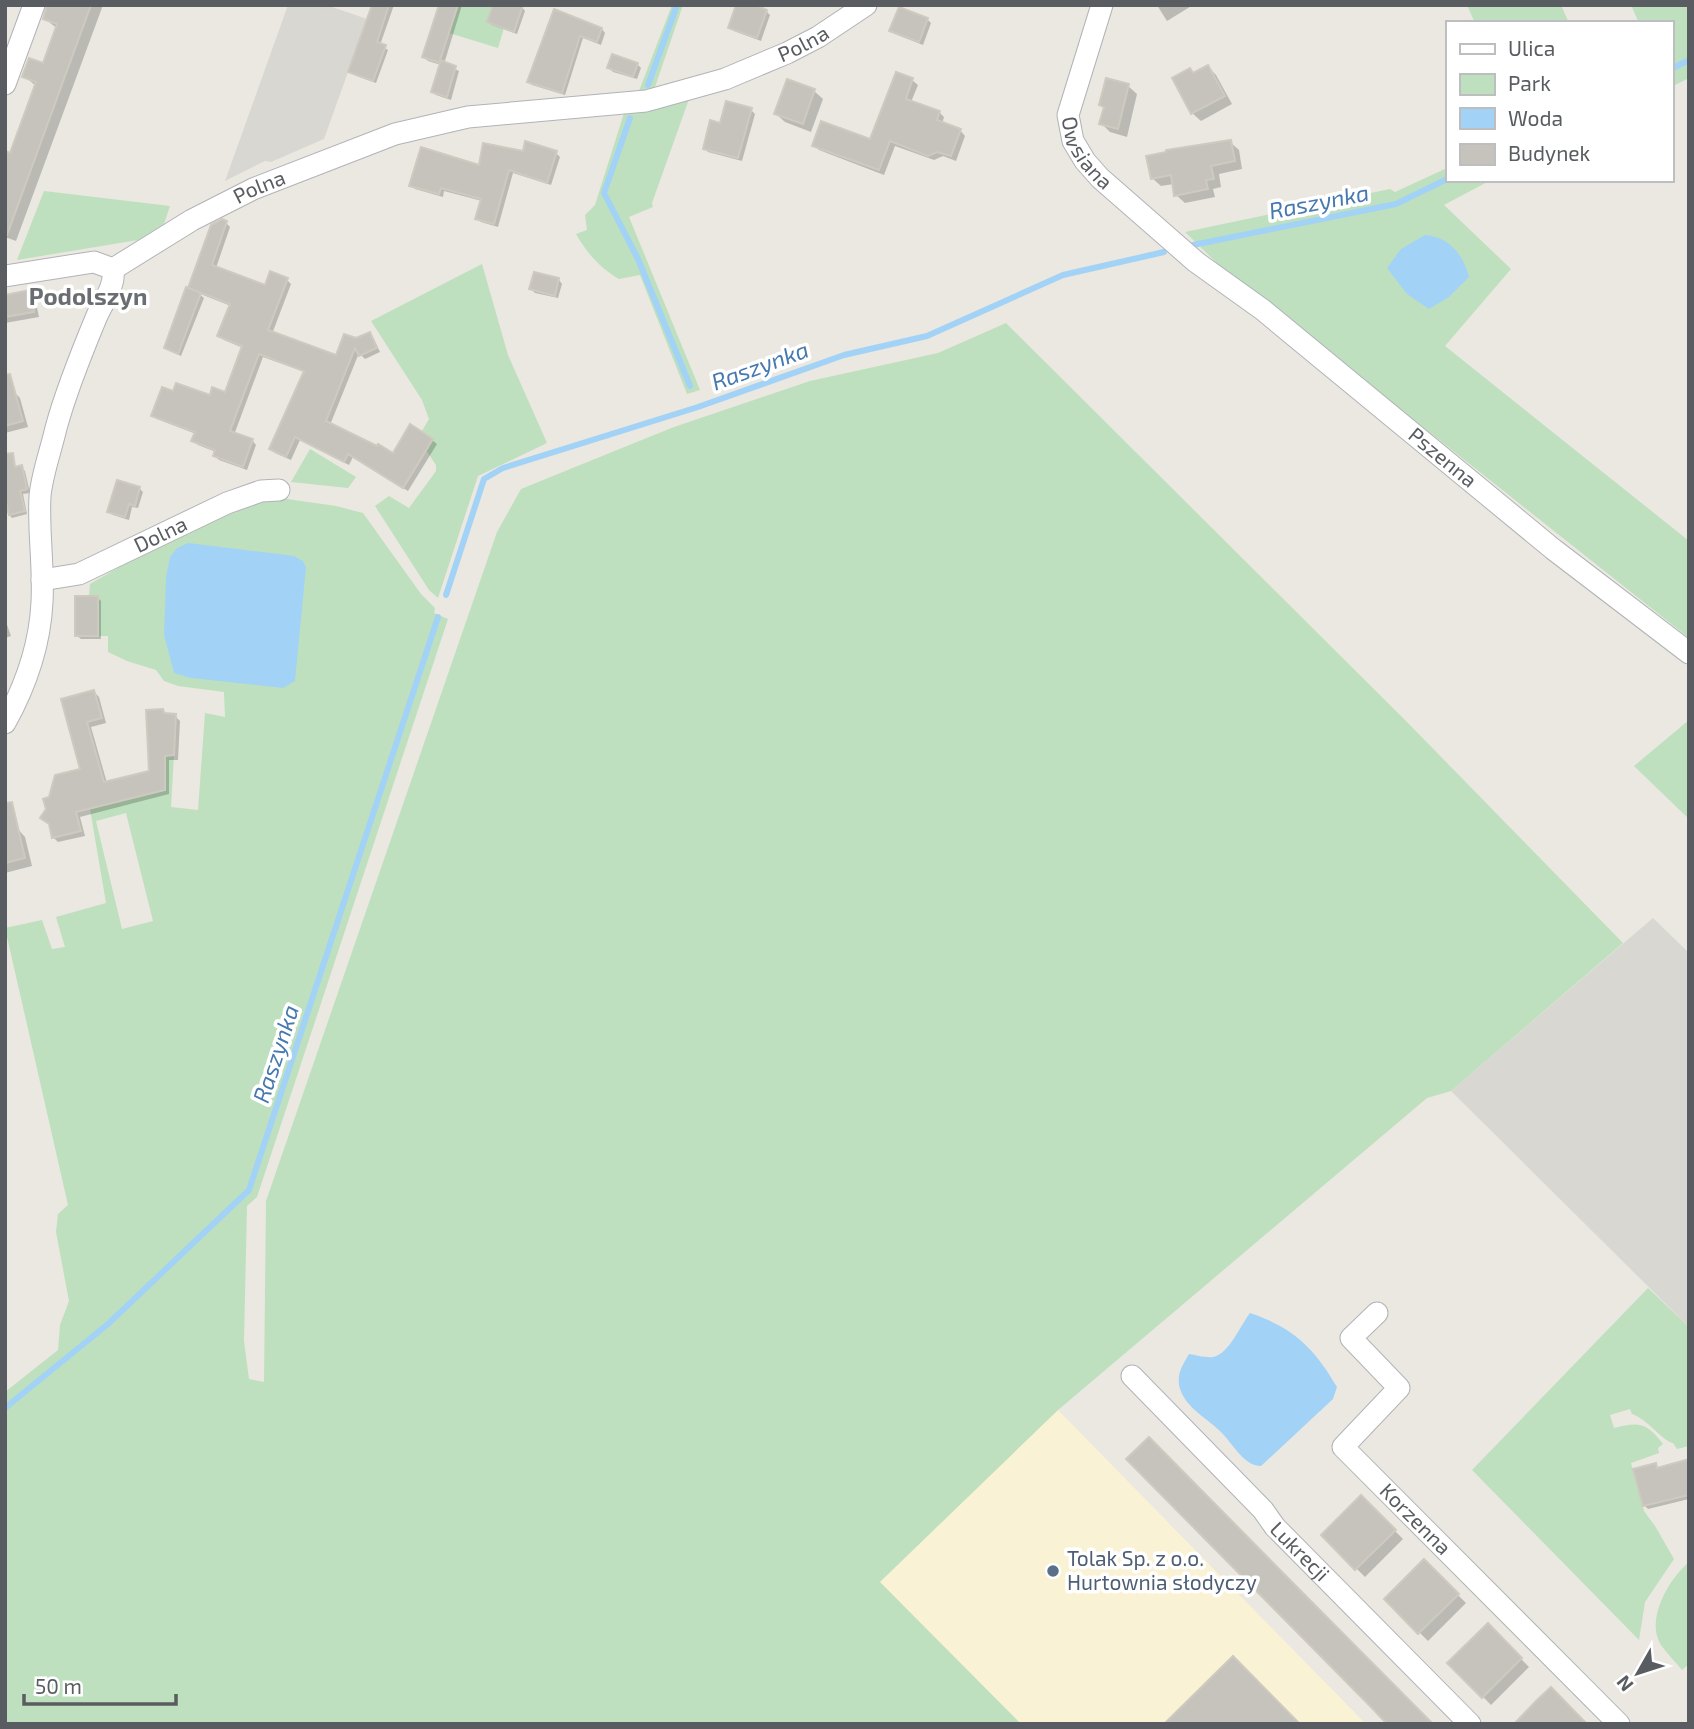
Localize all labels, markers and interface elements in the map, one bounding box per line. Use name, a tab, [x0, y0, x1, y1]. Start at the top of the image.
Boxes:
street label: Polna	[774, 19, 833, 66]
legend	[1446, 21, 1673, 182]
text: Ulica	[1508, 35, 1555, 60]
text: Park	[1508, 70, 1551, 95]
text: Woda	[1508, 105, 1563, 130]
street label: Owsiana	[1058, 114, 1118, 194]
text: Budynek	[1508, 140, 1591, 165]
street label: Polna	[228, 164, 288, 208]
water label: Raszynka	[1266, 178, 1371, 224]
district label: Podolszyn	[29, 281, 147, 310]
water label: Raszynka	[707, 335, 812, 396]
street label: Pszenna	[1404, 421, 1483, 492]
street label: Dolna	[129, 510, 191, 557]
water label: Raszynka	[246, 1001, 304, 1106]
street label: Korzenna	[1375, 1478, 1457, 1559]
street label: Lukrecji	[1266, 1516, 1335, 1586]
place label: Tolak Sp. z o.o. Hurtownia słodyczy	[1067, 1545, 1257, 1594]
marker: Tolak Sp. z o.o. Hurtownia słodyczy	[1045, 1563, 1061, 1579]
north arrow	[1603, 1638, 1673, 1708]
scale bar	[24, 1662, 177, 1706]
text: N	[1611, 1671, 1638, 1697]
text: 50 m	[35, 1673, 82, 1698]

